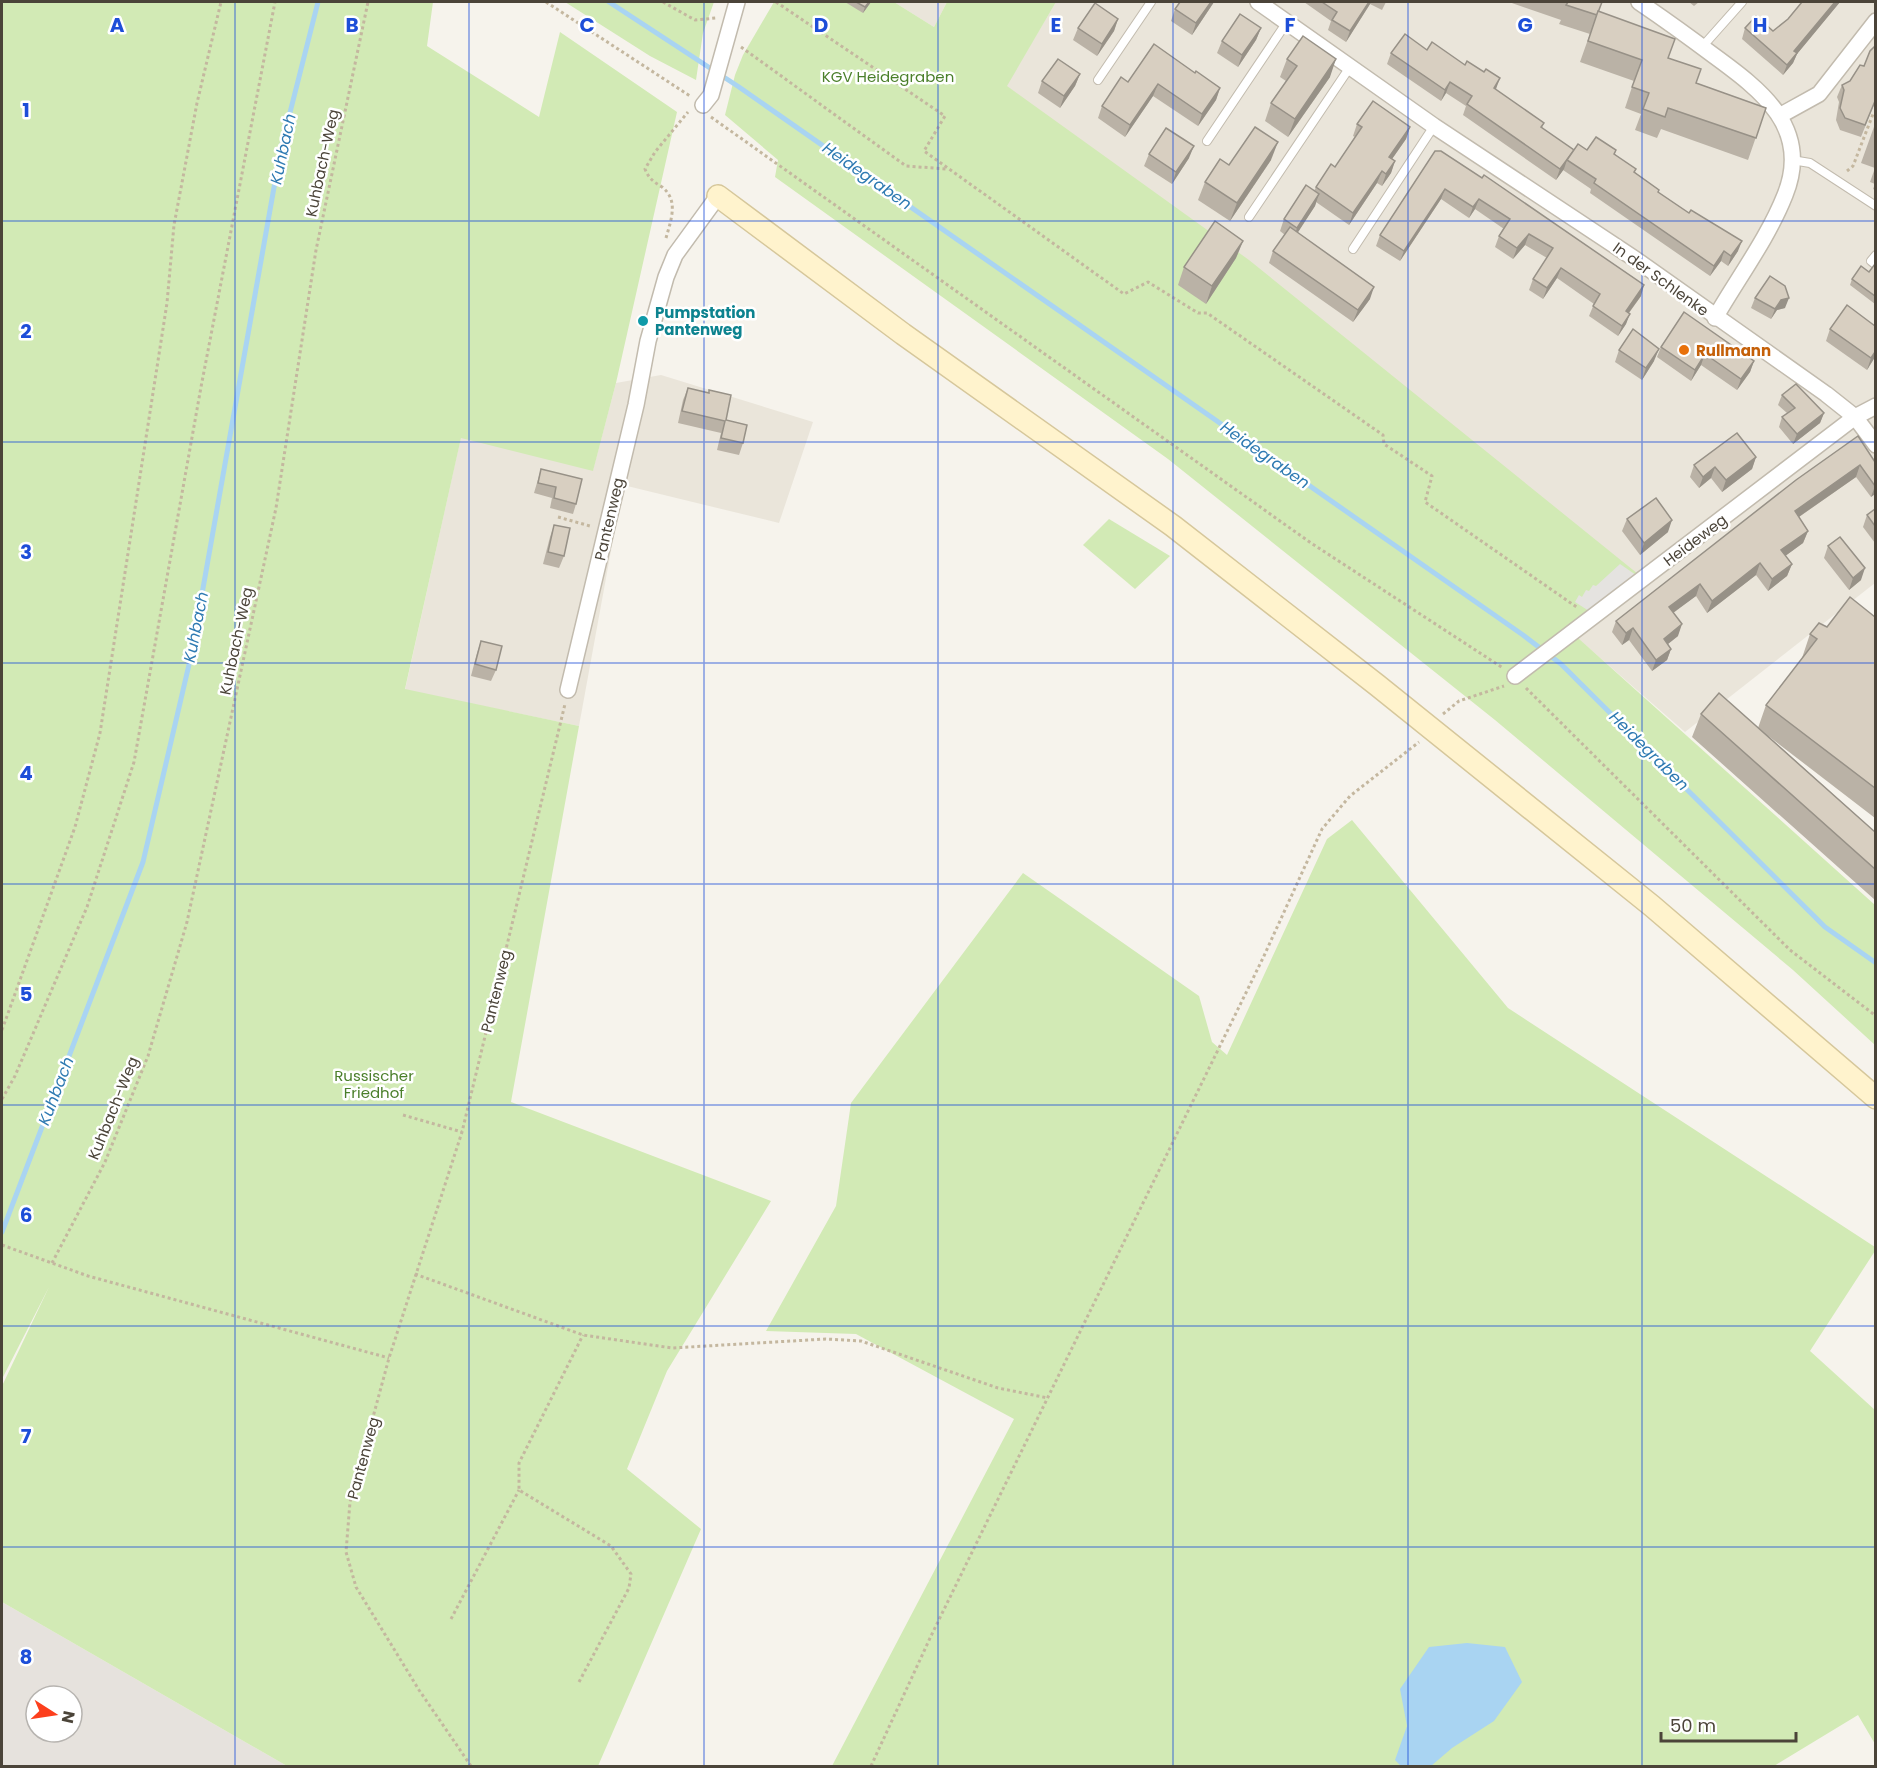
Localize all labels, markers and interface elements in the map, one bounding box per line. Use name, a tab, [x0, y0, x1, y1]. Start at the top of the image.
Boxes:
text: A	[110, 11, 125, 39]
text: B	[345, 11, 359, 39]
text: C	[579, 11, 595, 39]
text: D	[814, 11, 828, 39]
text: E	[1051, 11, 1061, 39]
text: F	[1285, 11, 1296, 39]
text: G	[1517, 11, 1533, 39]
text: H	[1753, 11, 1767, 39]
park label: KGV Heidegraben	[822, 66, 954, 87]
text: 1	[22, 96, 30, 124]
street label: Kuhbach-Weg	[300, 107, 344, 219]
water label: Kuhbach	[264, 112, 302, 186]
water label: Heidegraben	[818, 137, 916, 215]
street label: In der Schlenke	[1609, 237, 1713, 321]
place label: Pumpstation Pantenweg	[655, 302, 755, 340]
marker: Pumpstation Pantenweg	[636, 314, 650, 328]
text: 2	[20, 317, 32, 345]
place label: Rullmann	[1696, 340, 1771, 361]
marker: Rullmann	[1677, 343, 1691, 357]
water label: Heidegraben	[1216, 416, 1314, 494]
street label: Pantenweg	[589, 475, 629, 563]
street label: Heideweg	[1659, 509, 1731, 571]
text: 3	[20, 538, 32, 566]
street label: Kuhbach-Weg	[214, 585, 258, 697]
water label: Kuhbach	[178, 590, 214, 664]
water label: Heidegraben	[1604, 706, 1694, 796]
text: 4	[19, 759, 33, 787]
street label: Pantenweg	[476, 947, 516, 1035]
text: 5	[20, 980, 33, 1008]
water label: Kuhbach	[32, 1053, 80, 1129]
street label: Kuhbach-Weg	[83, 1053, 143, 1163]
park label: Russischer Friedhof	[334, 1065, 414, 1103]
text: 6	[20, 1201, 32, 1229]
street label: Pantenweg	[342, 1414, 384, 1502]
text: 7	[21, 1422, 32, 1450]
text: 8	[20, 1643, 32, 1671]
north arrow	[24, 1684, 84, 1744]
scale bar	[1661, 1705, 1796, 1743]
text: N	[56, 1709, 81, 1725]
text: 50 m	[1670, 1713, 1716, 1738]

